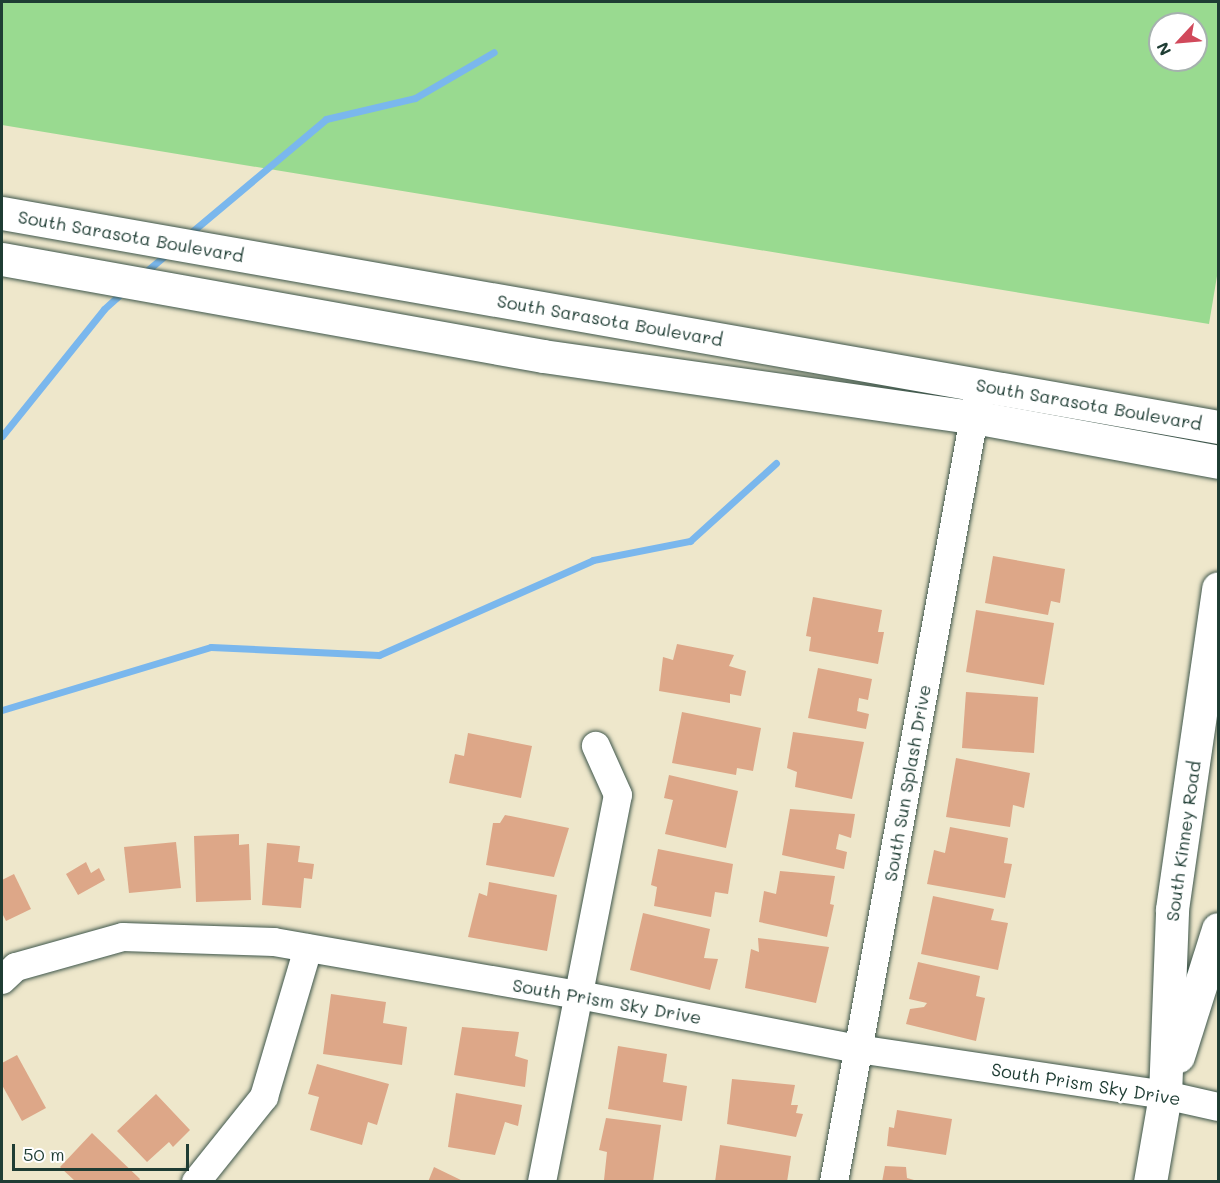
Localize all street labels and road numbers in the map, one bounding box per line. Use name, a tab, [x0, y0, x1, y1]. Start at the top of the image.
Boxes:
street label: South Sarasota Boulevard	[16, 205, 246, 267]
street label: South Sarasota Boulevard	[495, 289, 725, 351]
street label: South Sarasota Boulevard	[974, 373, 1204, 435]
street label: South Sun Splash Drive	[879, 683, 935, 883]
street label: South Kinney Road	[1161, 759, 1205, 923]
street label: South Prism Sky Drive	[511, 974, 703, 1028]
street label: South Prism Sky Drive	[990, 1058, 1182, 1110]

